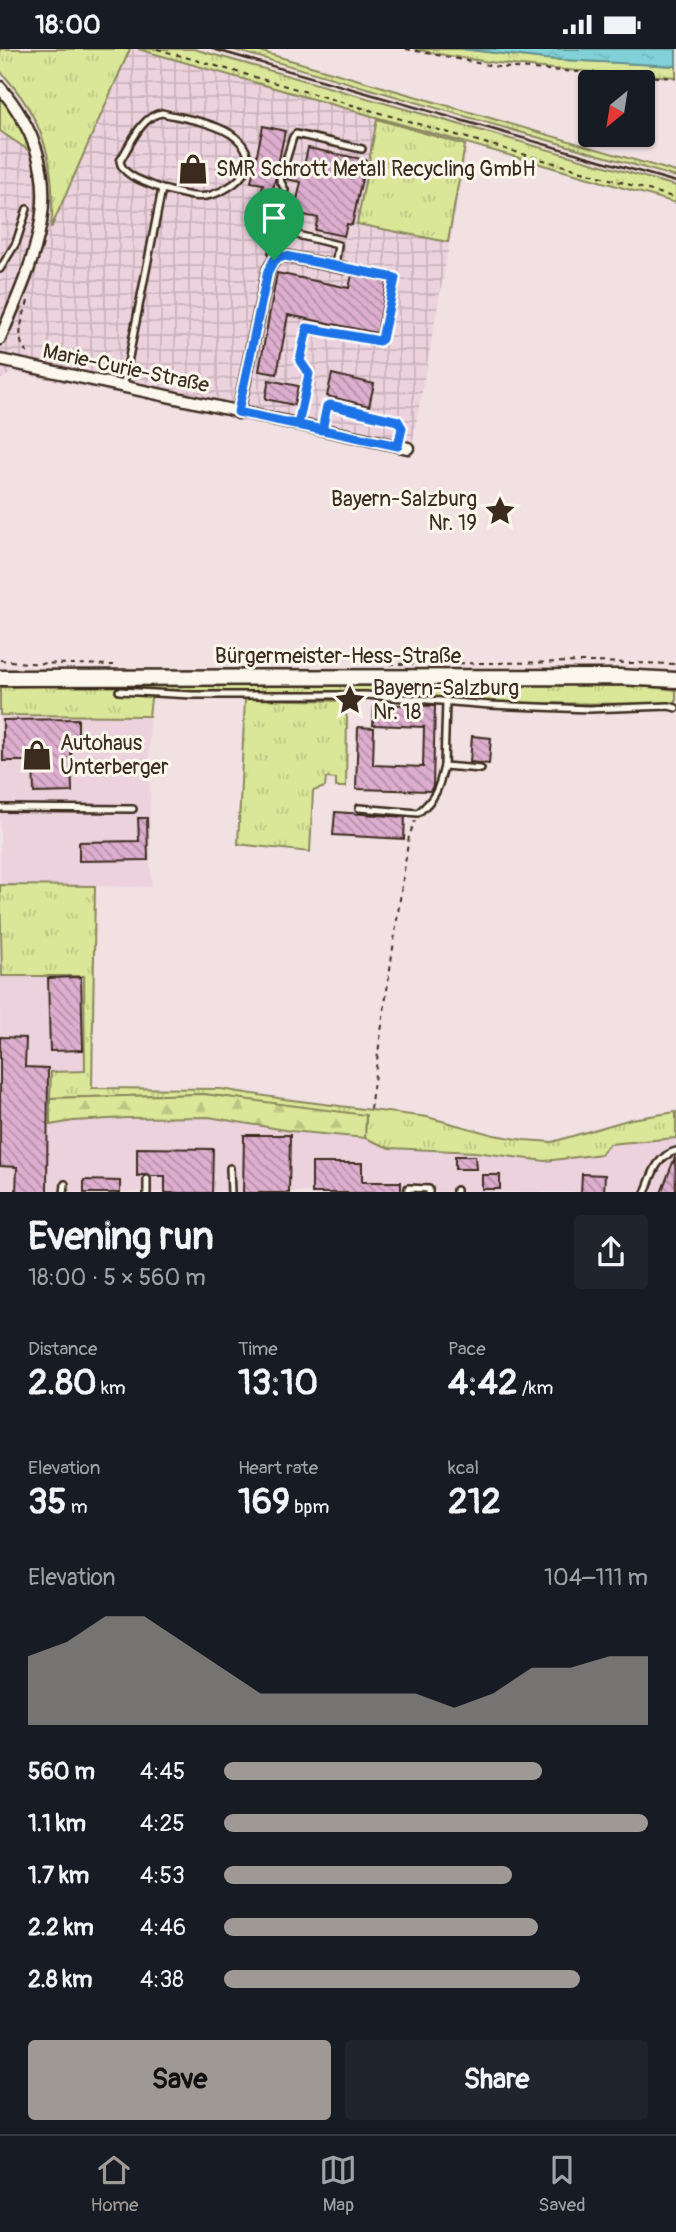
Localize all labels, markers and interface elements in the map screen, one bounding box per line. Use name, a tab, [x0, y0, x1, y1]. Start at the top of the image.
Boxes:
text: 18:00	[35, 9, 101, 41]
north arrow	[578, 70, 654, 147]
map controls	[578, 70, 655, 147]
shop icon: SMR Schrott Metall Recycling GmbH	[176, 152, 210, 186]
place label: SMR Schrott Metall Recycling GmbH	[216, 156, 535, 183]
pin	[244, 188, 304, 260]
icon: arrive	[255, 199, 293, 237]
street label: Marie-Curie-Straße	[40, 338, 212, 399]
place label: Bayern-Salzburg Nr. 19	[331, 486, 477, 537]
place icon: Bayern-Salzburg Nr. 19	[483, 494, 517, 528]
street label: Bürgermeister-Hess-Straße	[215, 643, 462, 670]
place label: Bayern-Salzburg Nr. 18	[373, 675, 519, 726]
place icon: Bayern-Salzburg Nr. 18	[333, 683, 367, 717]
place label: Autohaus Unterberger	[60, 730, 169, 781]
shop icon: Autohaus Unterberger	[20, 738, 54, 772]
text: Evening run	[28, 1213, 214, 1261]
button: share	[574, 1215, 648, 1289]
text: 18:00 · 5 × 560 m	[28, 1263, 206, 1292]
text: Distance	[28, 1337, 97, 1361]
text: Time	[238, 1337, 278, 1361]
text: Pace	[448, 1337, 486, 1361]
text: 2.80	[28, 1361, 97, 1405]
text: 13:10	[238, 1361, 318, 1405]
text: 4:42	[448, 1361, 518, 1405]
text: km	[97, 1376, 126, 1400]
text: /km	[518, 1376, 553, 1400]
text: Elevation	[28, 1456, 100, 1480]
text: Heart rate	[238, 1456, 318, 1480]
text: kcal	[448, 1456, 479, 1480]
text: 35	[28, 1480, 67, 1524]
text: 169	[238, 1480, 290, 1524]
text: 212	[448, 1480, 501, 1524]
text: m	[67, 1495, 88, 1519]
text: bpm	[290, 1495, 329, 1519]
text: Elevation	[28, 1563, 116, 1592]
text: 104–111 m	[544, 1563, 648, 1592]
text: 560 m	[28, 1757, 95, 1786]
text: 4:45	[140, 1757, 185, 1786]
text: 1.1 km	[28, 1809, 86, 1838]
text: 4:25	[140, 1809, 185, 1838]
text: 1.7 km	[28, 1861, 89, 1890]
text: 4:53	[140, 1861, 185, 1890]
text: 2.2 km	[28, 1913, 94, 1942]
text: 4:46	[140, 1913, 186, 1942]
text: 2.8 km	[28, 1965, 93, 1994]
text: 4:38	[140, 1965, 184, 1994]
button: Save	[28, 2040, 331, 2120]
button: Share	[345, 2040, 648, 2120]
tab: Home	[90, 2151, 138, 2217]
tab: Map	[319, 2151, 357, 2217]
tab: Saved	[538, 2151, 586, 2217]

